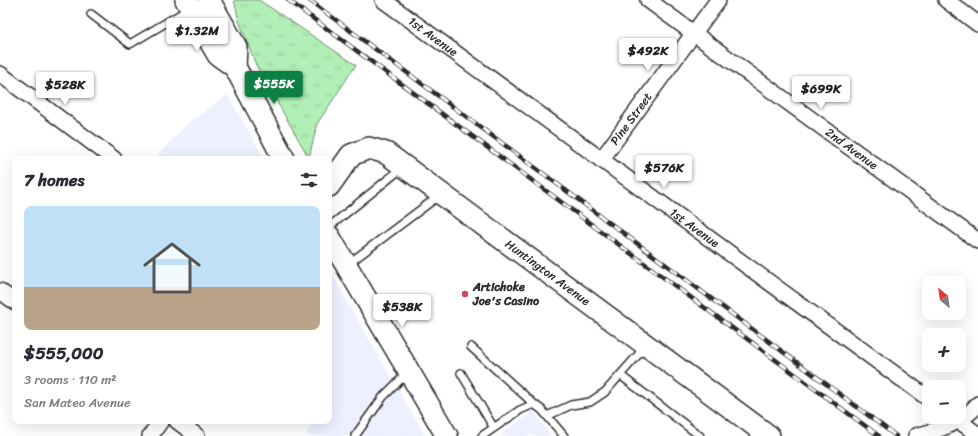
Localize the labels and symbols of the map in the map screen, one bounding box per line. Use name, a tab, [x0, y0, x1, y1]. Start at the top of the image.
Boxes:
street label: 1st Avenue	[403, 11, 463, 63]
pin: $1.32M	[164, 18, 230, 52]
pin: $492K	[620, 38, 676, 72]
pin: $555K	[246, 71, 302, 105]
pin: $528K	[37, 72, 93, 106]
pin: $699K	[793, 76, 849, 110]
street label: Pine Street	[604, 88, 658, 150]
street label: 2nd Avenue	[820, 122, 883, 176]
pin: $576K	[636, 155, 692, 189]
street label: 1st Avenue	[665, 202, 724, 254]
street label: Huntington Avenue	[500, 233, 595, 312]
place label: Artichoke Joe's Casino	[472, 276, 540, 312]
north arrow	[922, 276, 966, 320]
marker: Artichoke Joe's Casino	[460, 289, 470, 299]
pin: $538K	[374, 294, 430, 328]

